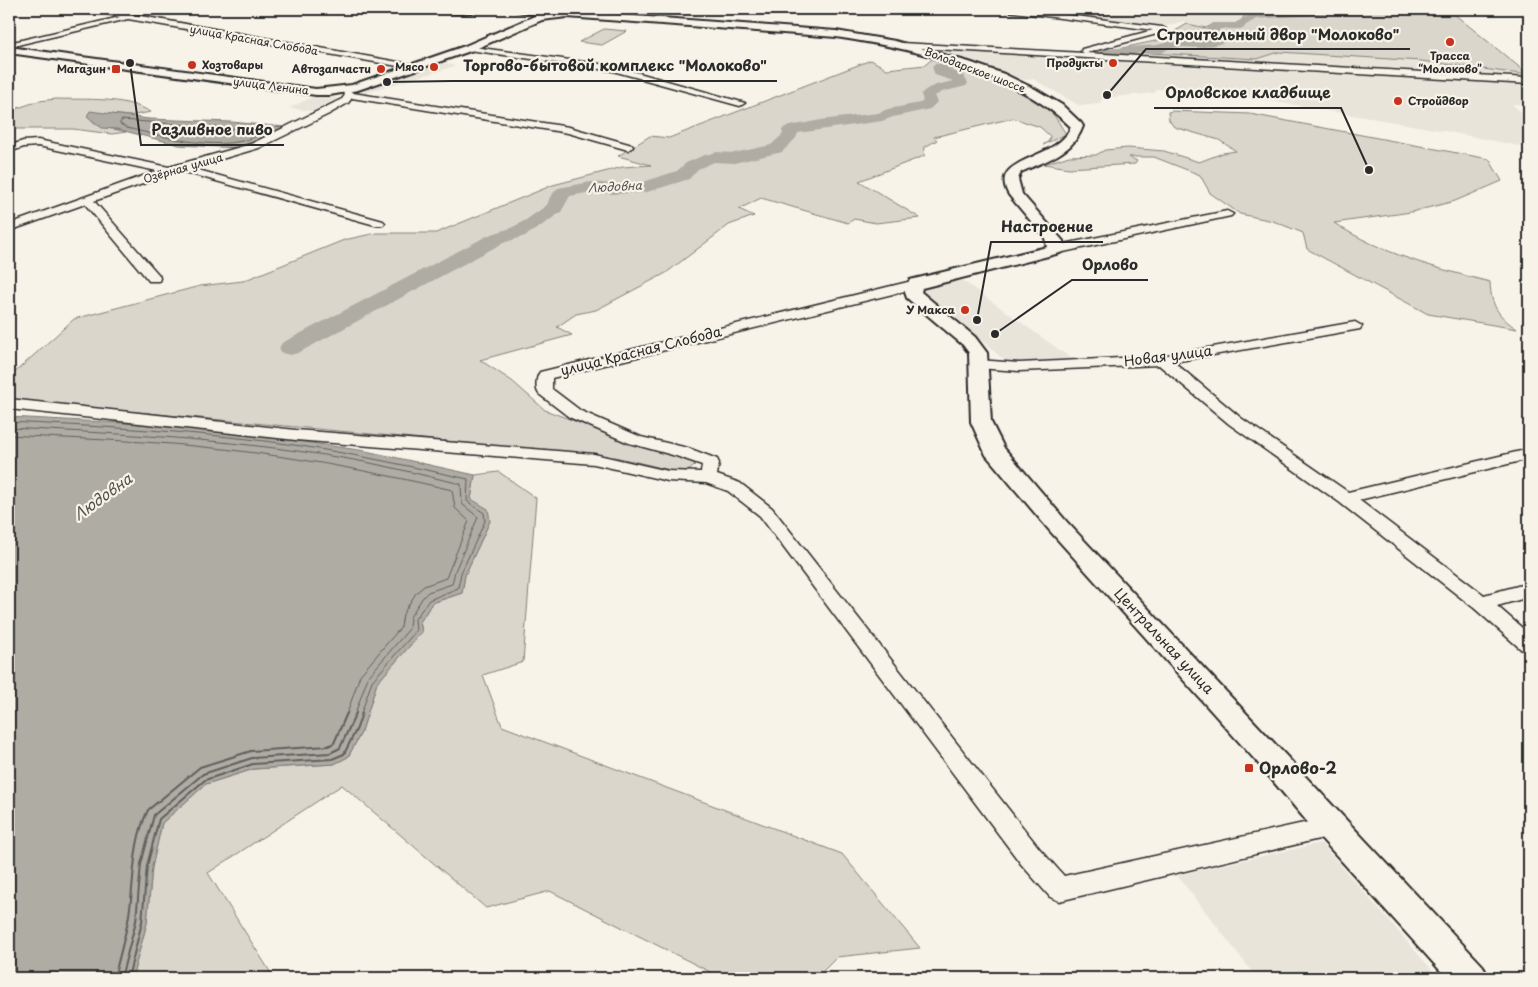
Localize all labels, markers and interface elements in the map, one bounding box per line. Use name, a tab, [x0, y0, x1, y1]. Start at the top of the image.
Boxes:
callout: Строительный двор "Молоково"	[1146, 19, 1410, 49]
street label: улица Красная Слобода	[189, 20, 320, 59]
text: Строительный двор "Молоково"	[1157, 22, 1400, 45]
marker: Трасса “Молоково”	[1444, 36, 1456, 48]
street label: Володарское шоссе	[922, 42, 1028, 97]
place label: Трасса “Молоково”	[1418, 47, 1482, 77]
callout: Торгово-бытовой комплекс "Молоково"	[452, 51, 777, 81]
text: Торгово-бытовой комплекс "Молоково"	[463, 53, 767, 76]
place label: Продукты	[1046, 54, 1103, 71]
place label: Хозтовары	[202, 56, 263, 73]
marker: Продукты	[1107, 57, 1119, 69]
place label: Мясо	[395, 58, 425, 75]
marker: Хозтовары	[186, 59, 198, 71]
place label: Магазин	[57, 60, 106, 77]
place label: Автозапчасти	[292, 60, 371, 77]
marker: Мясо	[428, 61, 440, 73]
marker: Магазин	[110, 63, 122, 75]
marker: Автозапчасти	[375, 63, 387, 75]
street label: улица Ленина	[232, 72, 310, 99]
callout: Орловское кладбище	[1154, 78, 1341, 108]
text: Орловское кладбище	[1165, 80, 1331, 103]
place label: Стройдвор	[1408, 92, 1469, 109]
marker: Стройдвор	[1392, 95, 1404, 107]
callout: Разливное пиво	[141, 115, 284, 145]
text: Разливное пиво	[151, 117, 273, 140]
street label: Озёрная улица	[141, 148, 225, 187]
water label: Людовна	[587, 176, 643, 196]
callout: Настроение	[991, 212, 1103, 242]
text: Настроение	[1001, 214, 1093, 237]
callout: Орлово	[1072, 250, 1148, 280]
text: Орлово	[1082, 252, 1138, 275]
place label: У Макса	[905, 301, 956, 318]
marker: У Макса	[959, 304, 971, 316]
street label: улица Красная Слобода	[558, 320, 724, 381]
street label: Новая улица	[1122, 340, 1214, 371]
water label: Людовна	[68, 466, 137, 525]
street label: Центральная улица	[1110, 583, 1219, 698]
place label: Орлово-2	[1259, 755, 1337, 779]
marker: Орлово-2	[1243, 762, 1255, 774]

